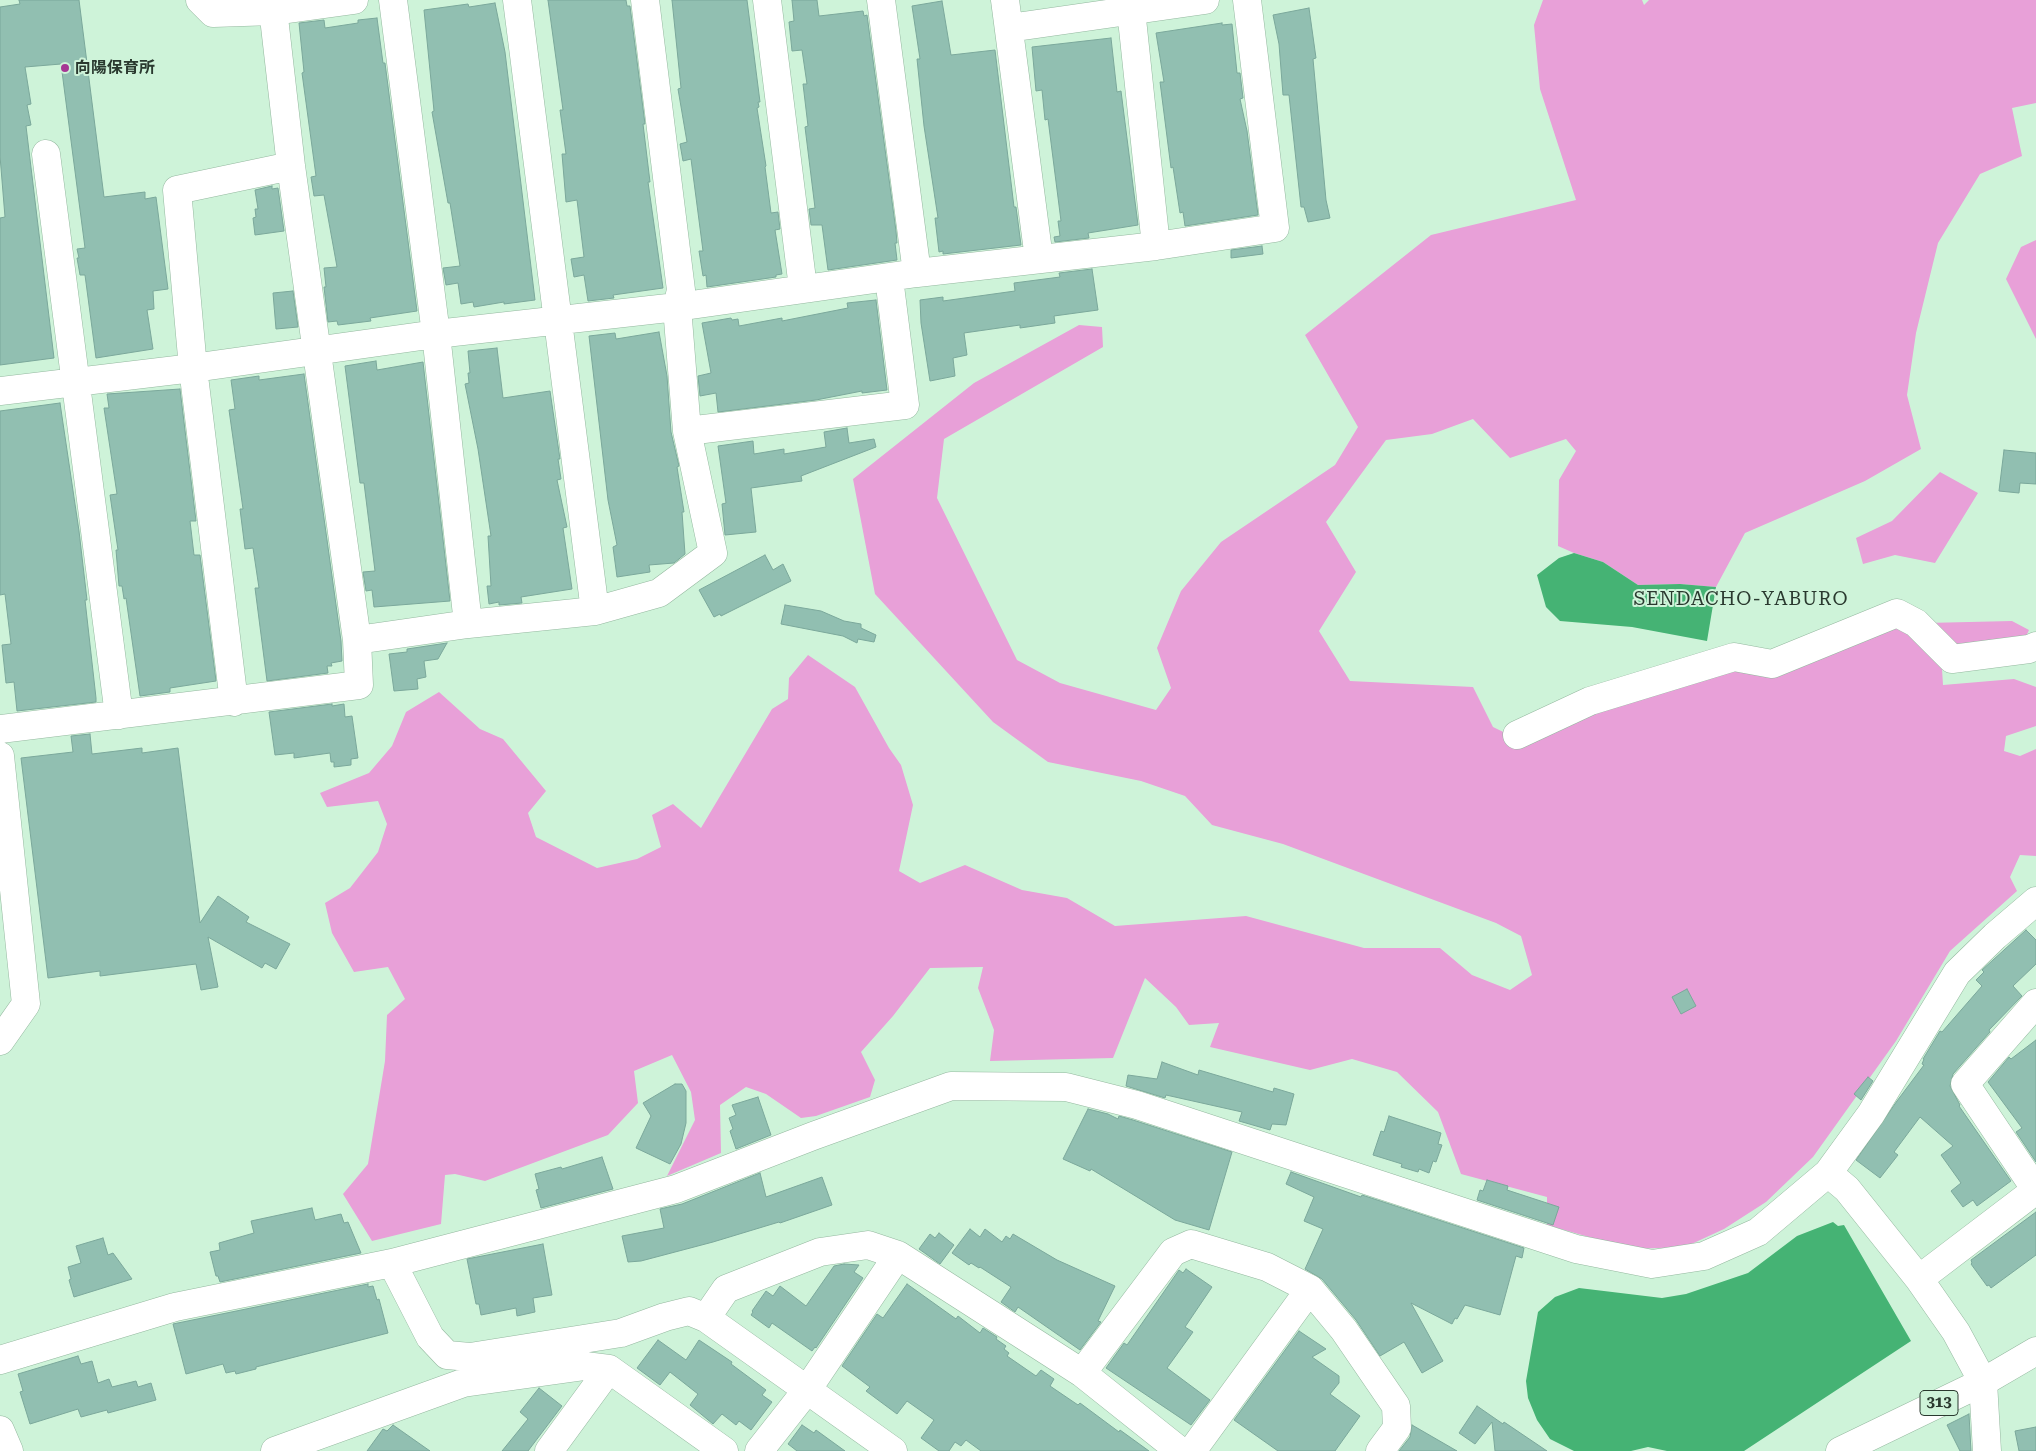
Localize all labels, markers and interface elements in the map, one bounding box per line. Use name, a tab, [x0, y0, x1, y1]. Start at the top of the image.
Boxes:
place label: 向陽保育所	[75, 58, 155, 78]
marker: 向陽保育所	[59, 62, 71, 74]
district label: SENDACHO-YABURO	[1632, 588, 1850, 610]
road number: 313	[1920, 1390, 1958, 1416]

